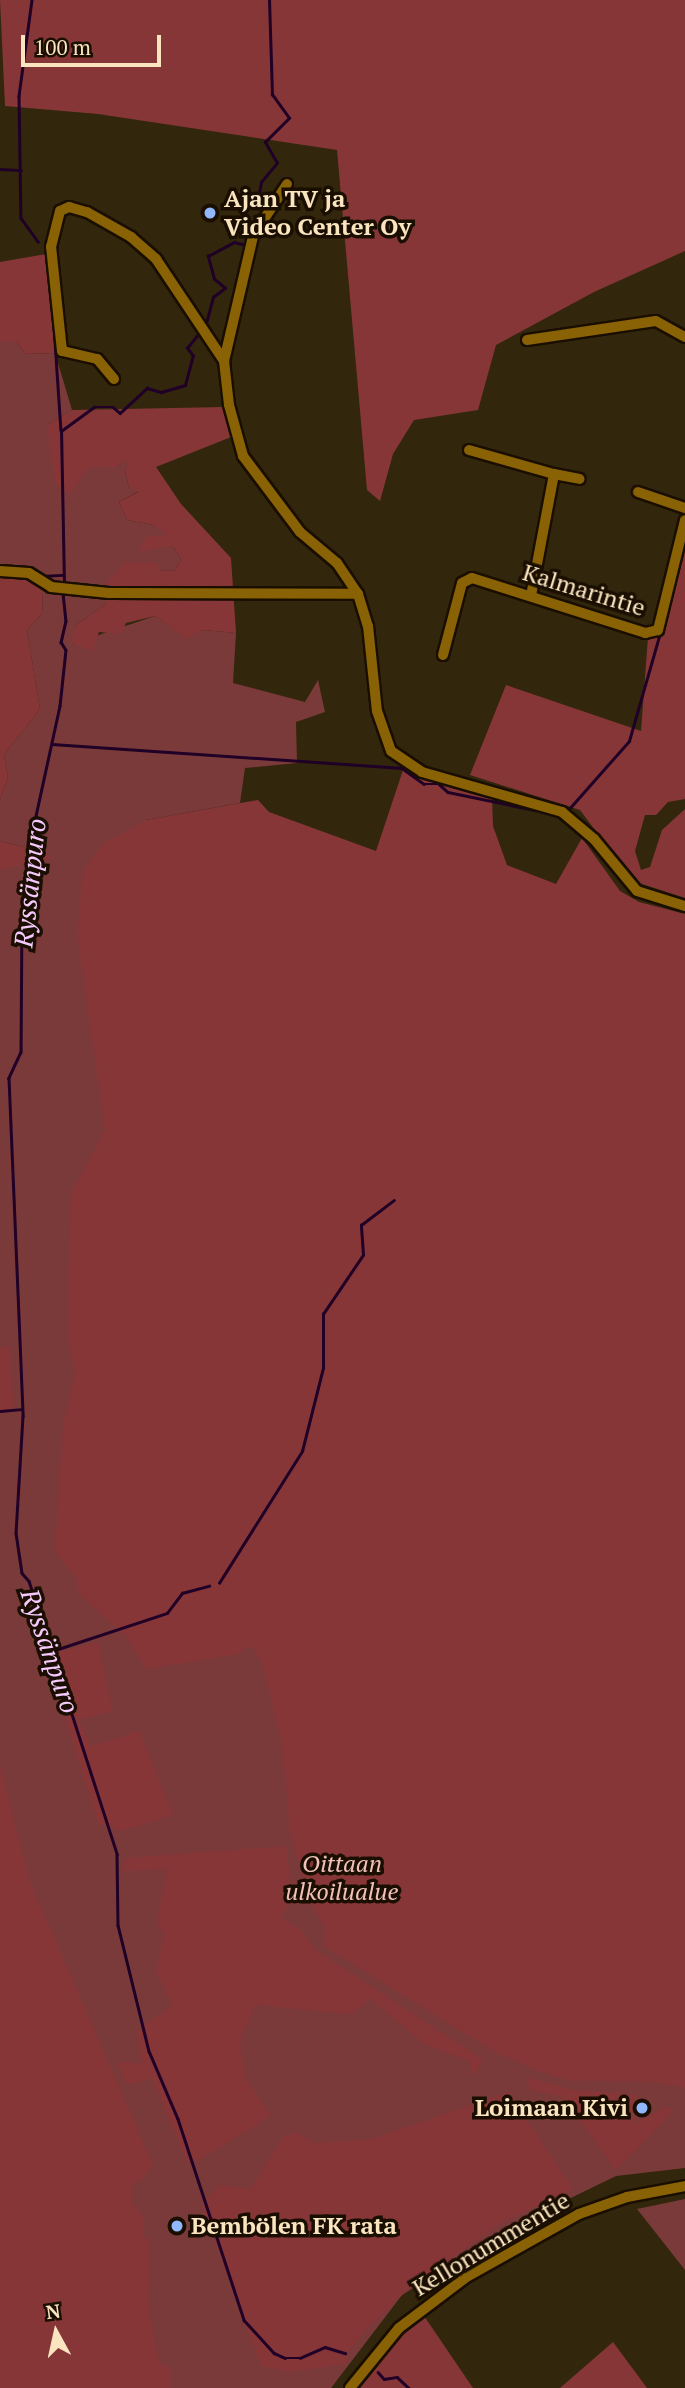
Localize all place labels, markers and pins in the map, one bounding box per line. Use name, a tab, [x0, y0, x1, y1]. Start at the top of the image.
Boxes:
place label: Ajan TV ja Video Center Oy	[224, 185, 411, 241]
marker: Ajan TV ja Video Center Oy	[202, 205, 218, 221]
place label: Loimaan Kivi	[475, 2094, 628, 2122]
marker: Loimaan Kivi	[634, 2100, 650, 2116]
place label: Bembölen FK rata	[191, 2212, 397, 2240]
marker: Bembölen FK rata	[169, 2218, 185, 2234]

